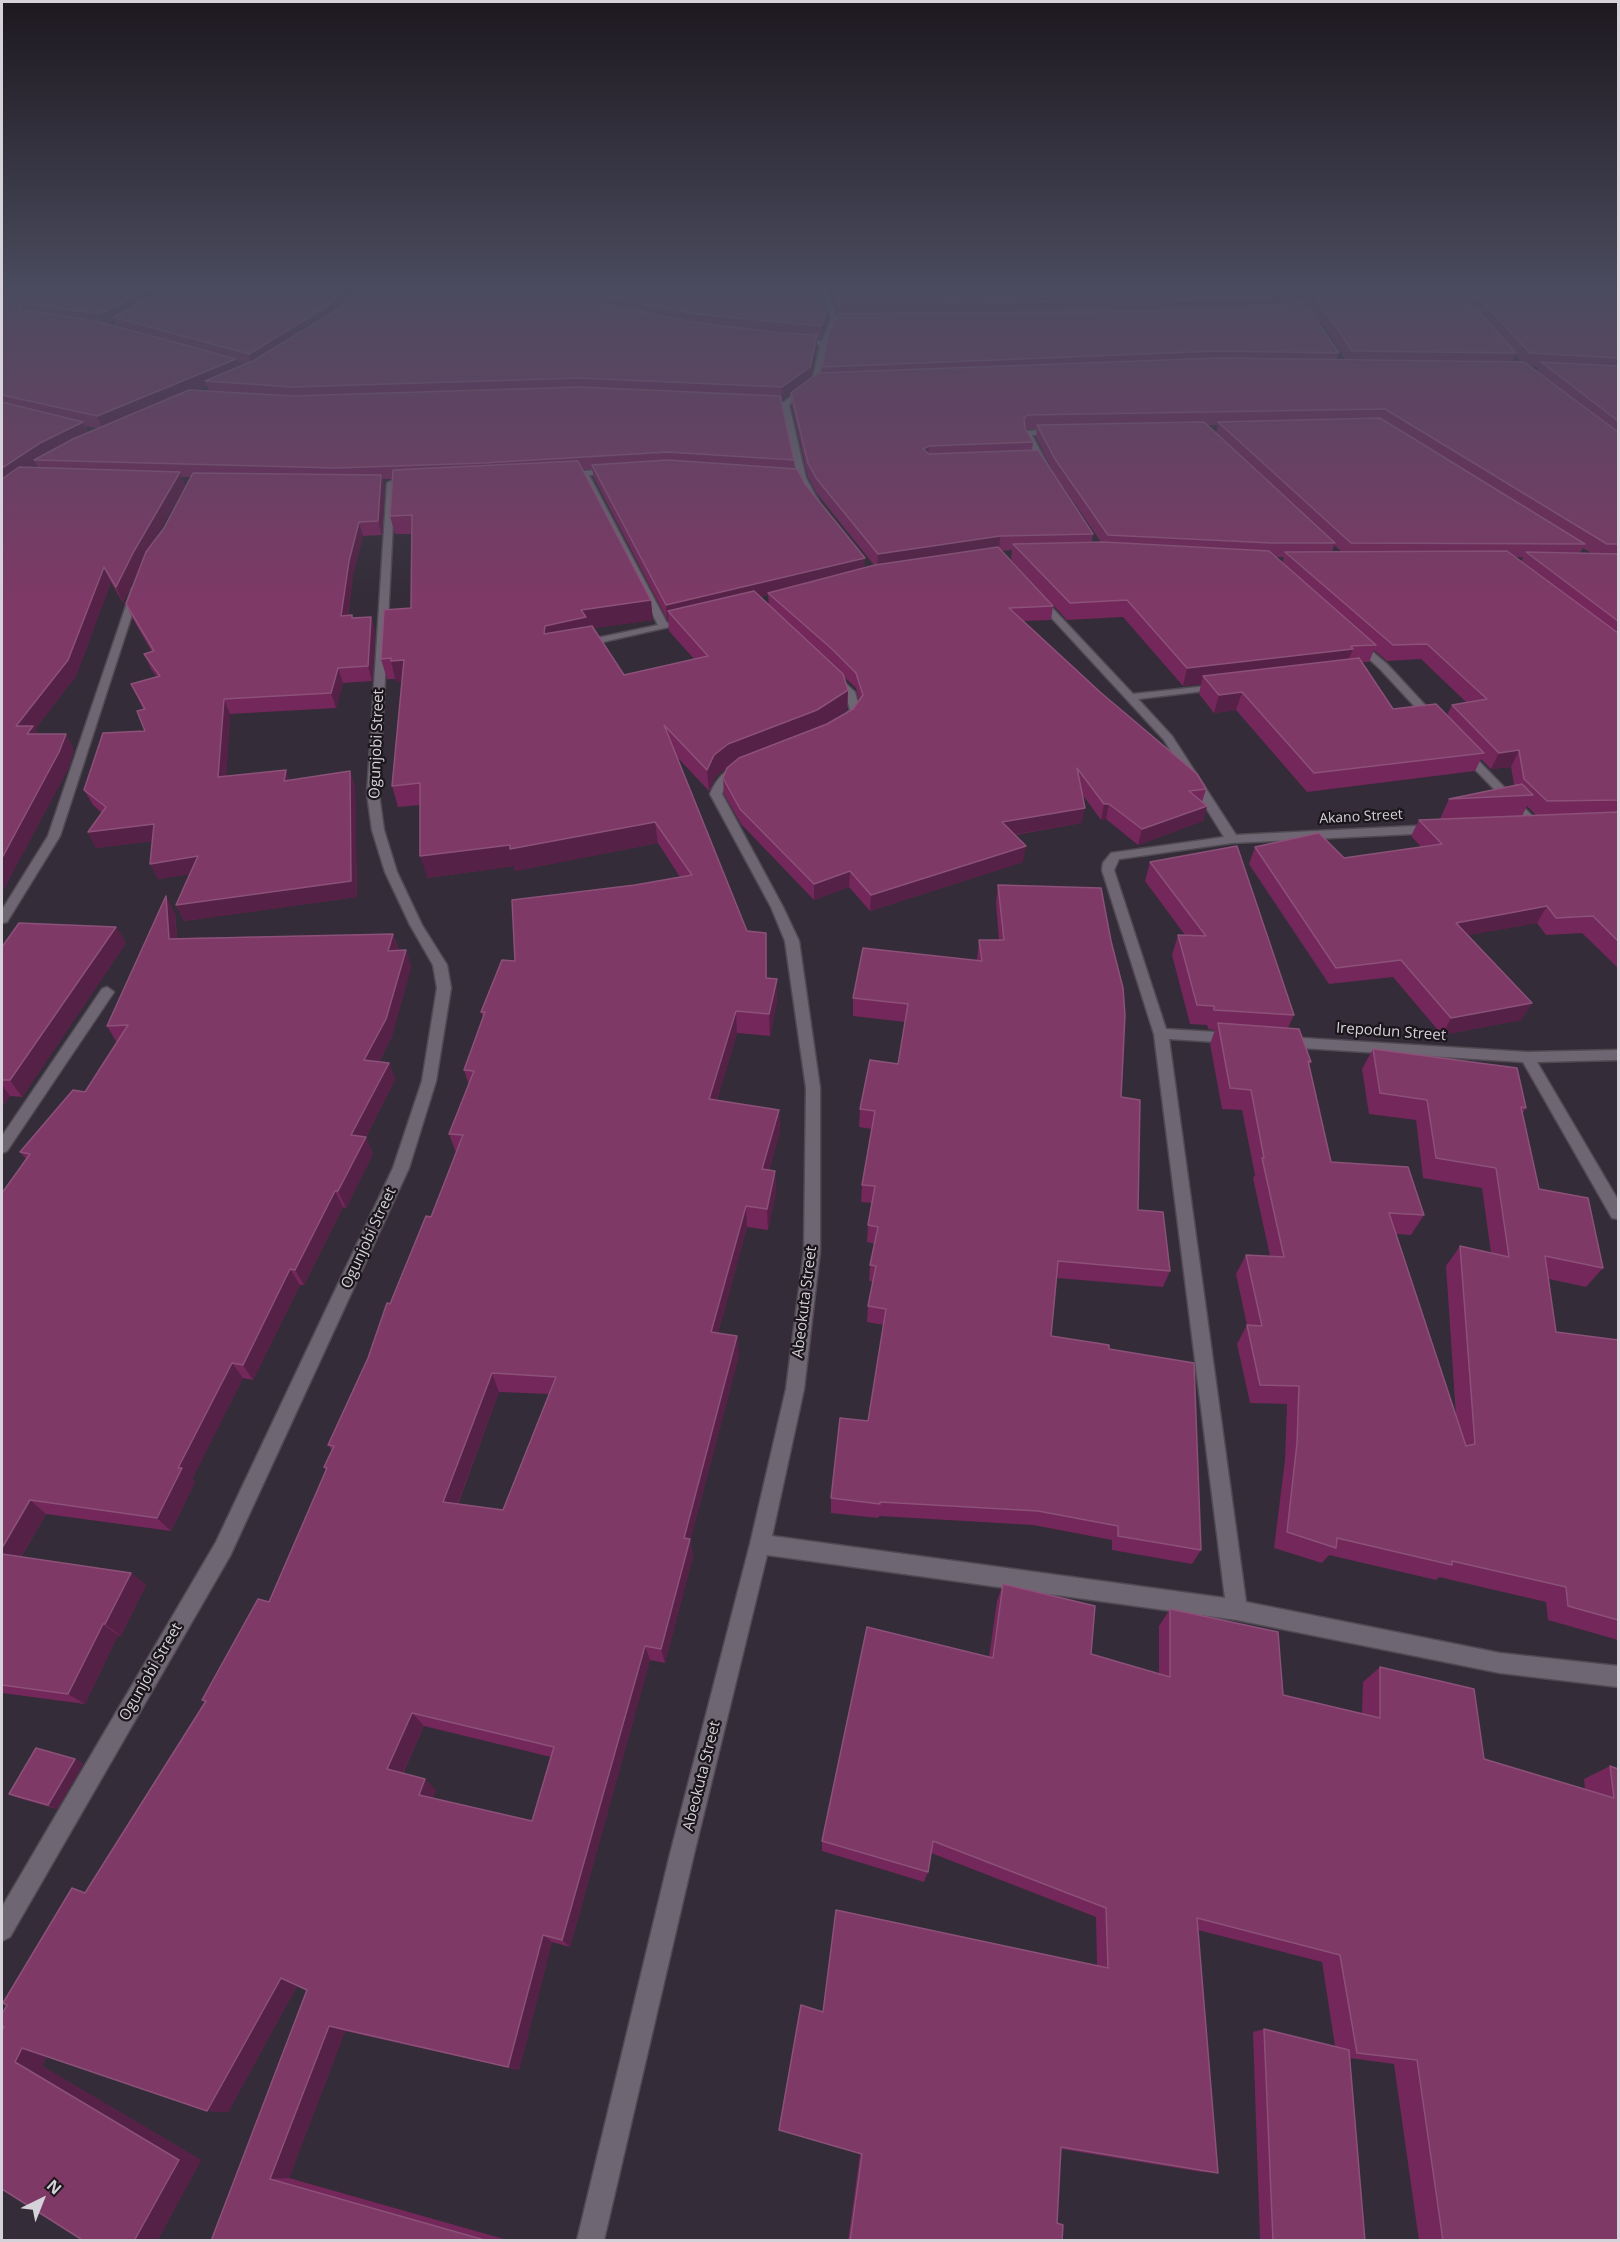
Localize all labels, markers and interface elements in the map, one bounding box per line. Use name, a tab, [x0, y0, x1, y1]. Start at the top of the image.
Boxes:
street label: Ogunjobi Street	[366, 689, 388, 799]
street label: Akano Street	[1319, 806, 1403, 828]
street label: Irepodun Street	[1335, 1019, 1447, 1045]
street label: Ogunjobi Street	[338, 1184, 400, 1292]
street label: Abeokuta Street	[789, 1245, 821, 1359]
street label: Ogunjobi Street	[116, 1620, 186, 1724]
street label: Abeokuta Street	[680, 1719, 724, 1833]
north arrow	[12, 2170, 72, 2230]
text: N	[42, 2174, 67, 2199]

